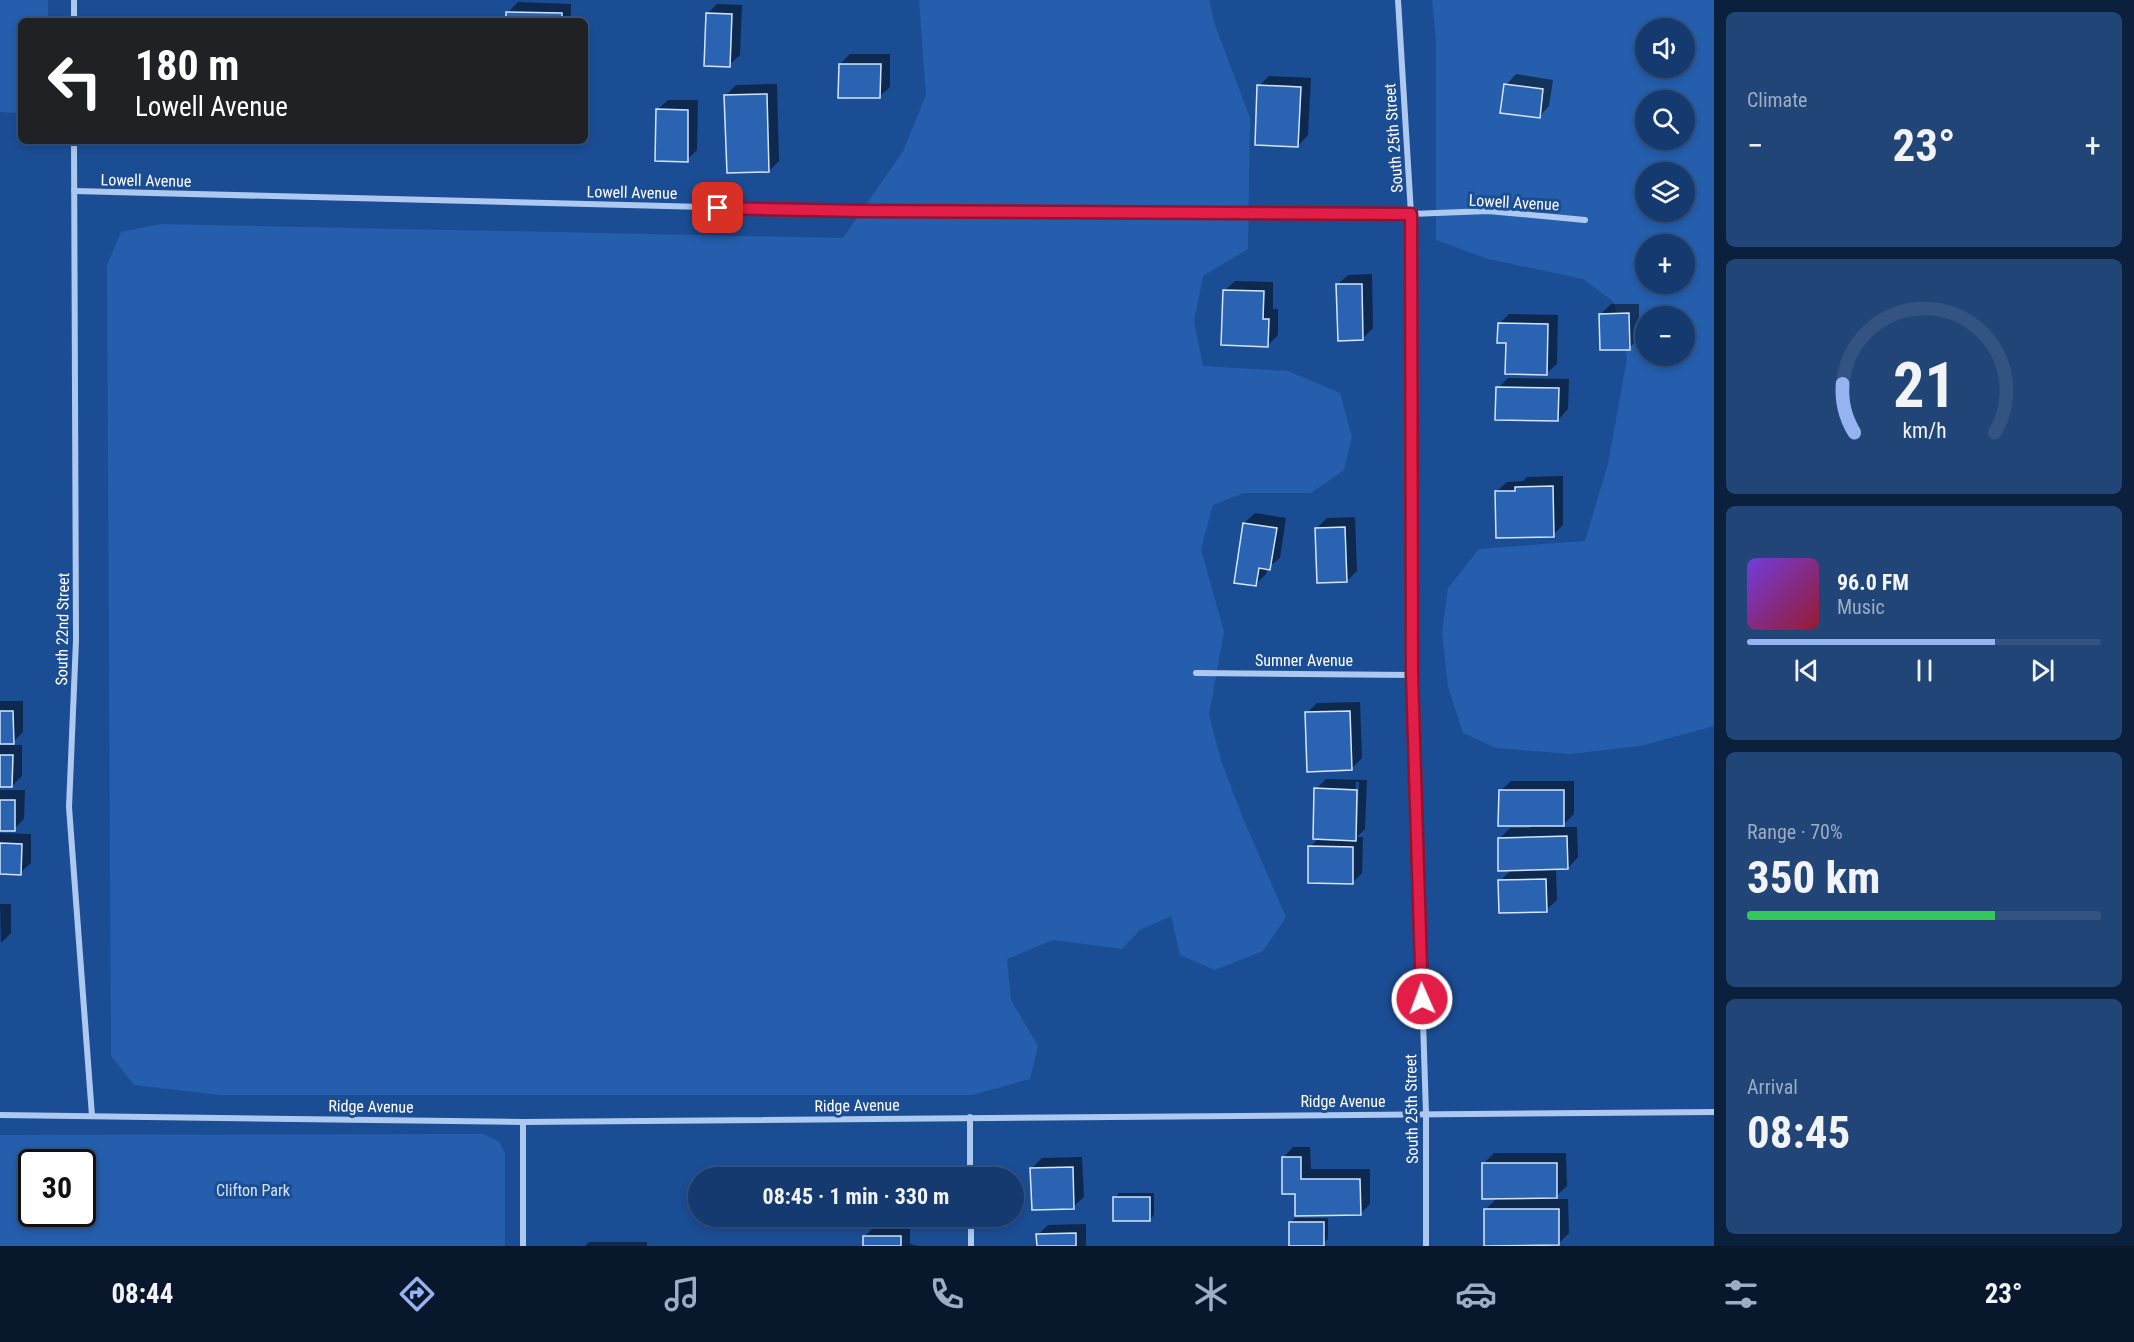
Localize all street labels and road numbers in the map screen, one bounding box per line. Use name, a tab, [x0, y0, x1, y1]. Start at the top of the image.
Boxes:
street label: South 25th Street	[1380, 82, 1407, 193]
street label: Lowell Avenue	[101, 170, 191, 191]
street label: Lowell Avenue	[587, 182, 677, 203]
street label: Lowell Avenue	[1468, 191, 1560, 214]
street label: South 22nd Street	[52, 572, 73, 686]
street label: Sumner Avenue	[1255, 651, 1353, 670]
street label: South 25th Street	[1401, 1054, 1422, 1164]
street label: Ridge Avenue	[1300, 1092, 1386, 1111]
street label: Ridge Avenue	[814, 1095, 900, 1116]
street label: Ridge Avenue	[328, 1096, 414, 1117]

